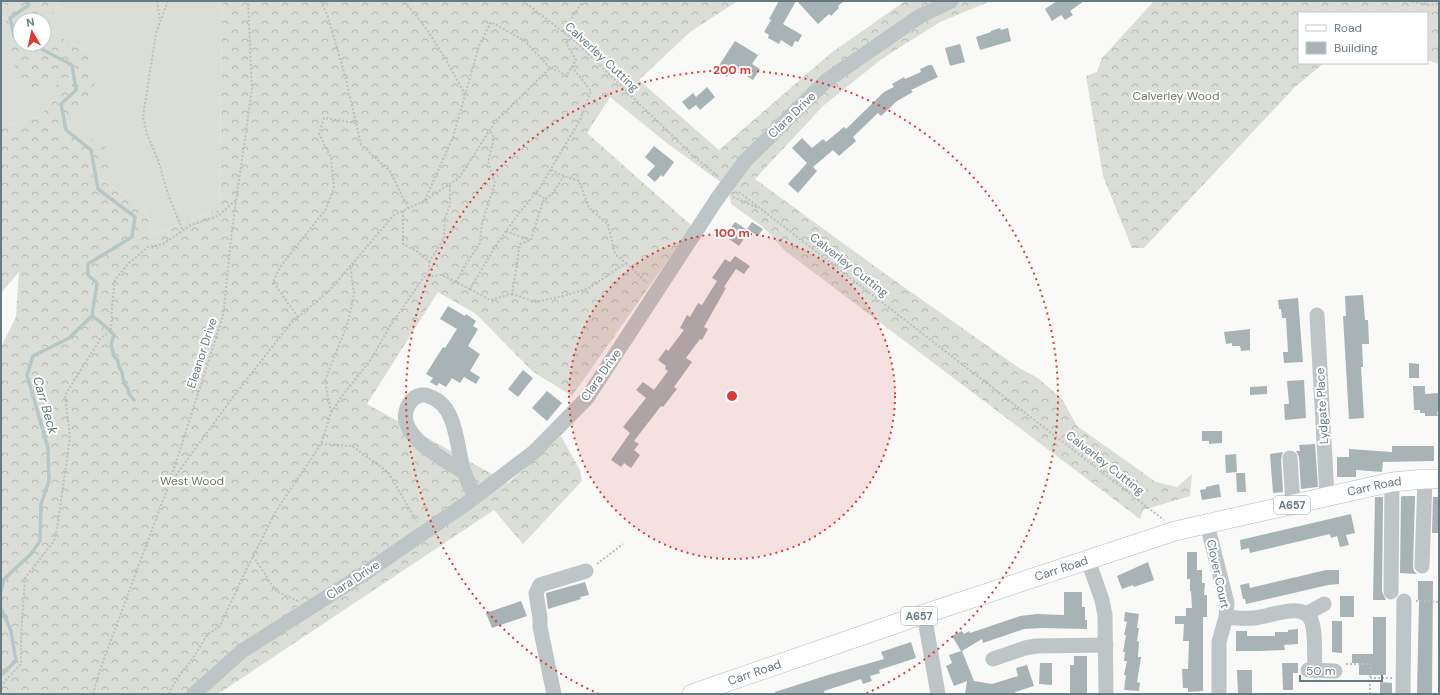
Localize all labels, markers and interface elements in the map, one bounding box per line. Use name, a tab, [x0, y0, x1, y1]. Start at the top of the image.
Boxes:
north arrow	[12, 12, 52, 52]
legend	[1298, 12, 1428, 64]
text: N	[25, 15, 35, 30]
street label: Calverley Cutting	[562, 19, 643, 96]
text: Road	[1334, 20, 1362, 36]
text: Building	[1334, 40, 1378, 56]
text: 200 m	[713, 62, 751, 78]
street label: Clara Drive	[765, 88, 819, 142]
park label: Calverley Wood	[1133, 88, 1219, 104]
text: 100 m	[714, 225, 750, 241]
street label: Calverley Cutting	[806, 229, 892, 301]
street label: Eleanor Drive	[183, 316, 221, 390]
street label: Clara Drive	[577, 346, 625, 404]
street label: Lydgate Place	[1312, 367, 1332, 445]
water label: Carr Beck	[29, 374, 62, 436]
centre of rings	[725, 389, 739, 403]
street label: Calverley Cutting	[1062, 427, 1148, 499]
park label: West Wood	[160, 473, 224, 489]
street label: Carr Road	[1346, 473, 1402, 500]
road number: A657	[1274, 496, 1310, 514]
street label: Clover Court	[1203, 538, 1233, 610]
street label: Carr Road	[1033, 552, 1090, 585]
street label: Clara Drive	[323, 557, 383, 603]
road number: A657	[901, 607, 937, 625]
street label: Carr Road	[726, 656, 783, 689]
scale bar	[1300, 657, 1382, 683]
text: 50 m	[1306, 663, 1335, 679]

